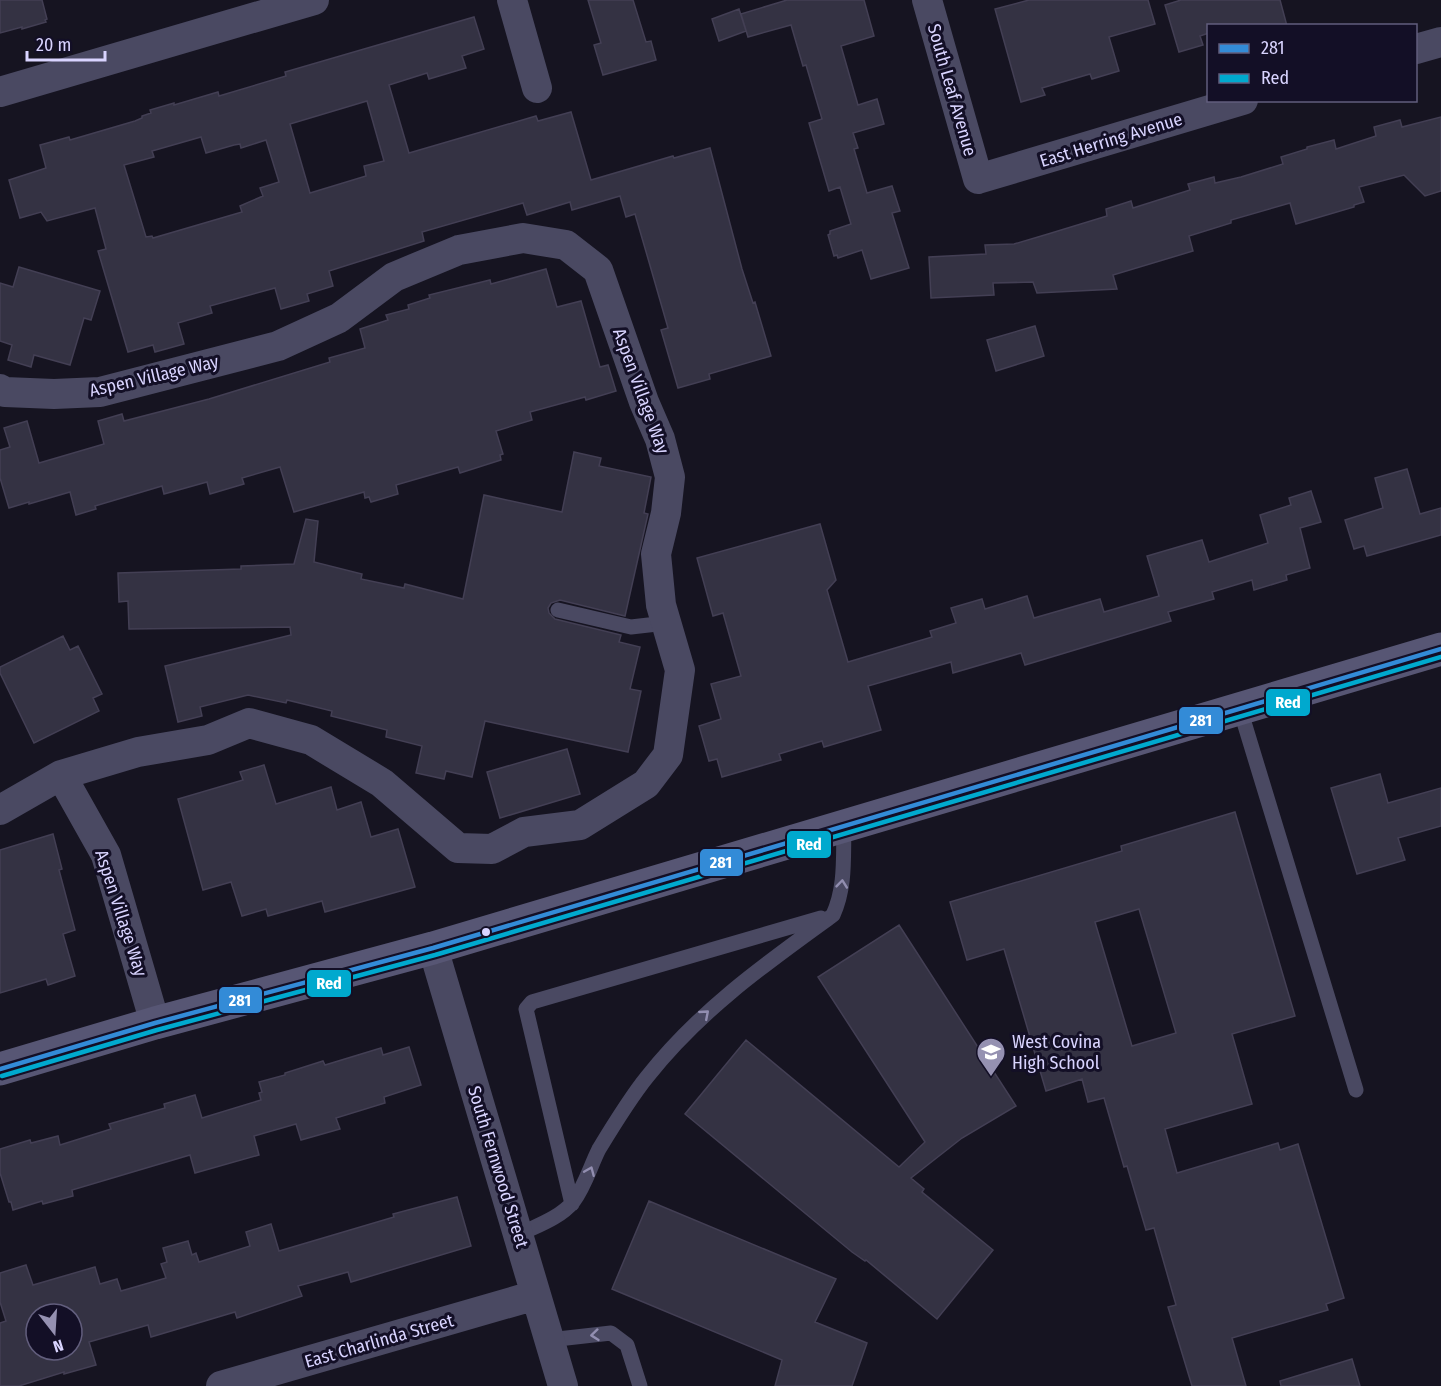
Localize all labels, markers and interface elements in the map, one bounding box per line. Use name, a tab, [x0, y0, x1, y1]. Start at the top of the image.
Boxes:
street label: South Leaf Avenue	[923, 21, 981, 159]
scale bar	[27, 24, 105, 62]
legend	[1207, 24, 1417, 102]
text: 20 m	[36, 34, 71, 56]
text: 281	[1261, 37, 1285, 59]
text: Red	[1261, 67, 1289, 89]
street label: East Herring Avenue	[1037, 108, 1185, 172]
street label: Aspen Village Way	[608, 325, 674, 457]
street label: Aspen Village Way	[87, 350, 221, 402]
line badge: Red	[1265, 688, 1311, 717]
text: Red	[1275, 693, 1301, 712]
line badge: 281	[1178, 706, 1224, 735]
text: 281	[1189, 711, 1212, 730]
line badge: Red	[786, 830, 832, 859]
text: Red	[796, 835, 822, 854]
street label: Aspen Village Way	[90, 847, 152, 979]
line badge: 281	[699, 848, 744, 877]
text: 281	[709, 853, 732, 872]
one-way arrow	[835, 879, 848, 889]
unlabelled marker	[480, 926, 492, 938]
line badge: Red	[306, 969, 352, 998]
text: Red	[316, 974, 342, 993]
line badge: 281	[218, 986, 263, 1014]
text: 281	[228, 991, 251, 1010]
one-way arrow	[698, 1010, 709, 1021]
place label: West Covina High School	[1012, 1031, 1101, 1074]
school or university icon: West Covina High School	[975, 1036, 1007, 1078]
street label: South Fernwood Street	[463, 1083, 533, 1251]
one-way arrow	[583, 1166, 595, 1177]
north arrow	[24, 1302, 84, 1362]
street label: East Charlinda Street	[302, 1309, 456, 1373]
one-way arrow	[590, 1328, 599, 1341]
text: N	[51, 1335, 66, 1356]

